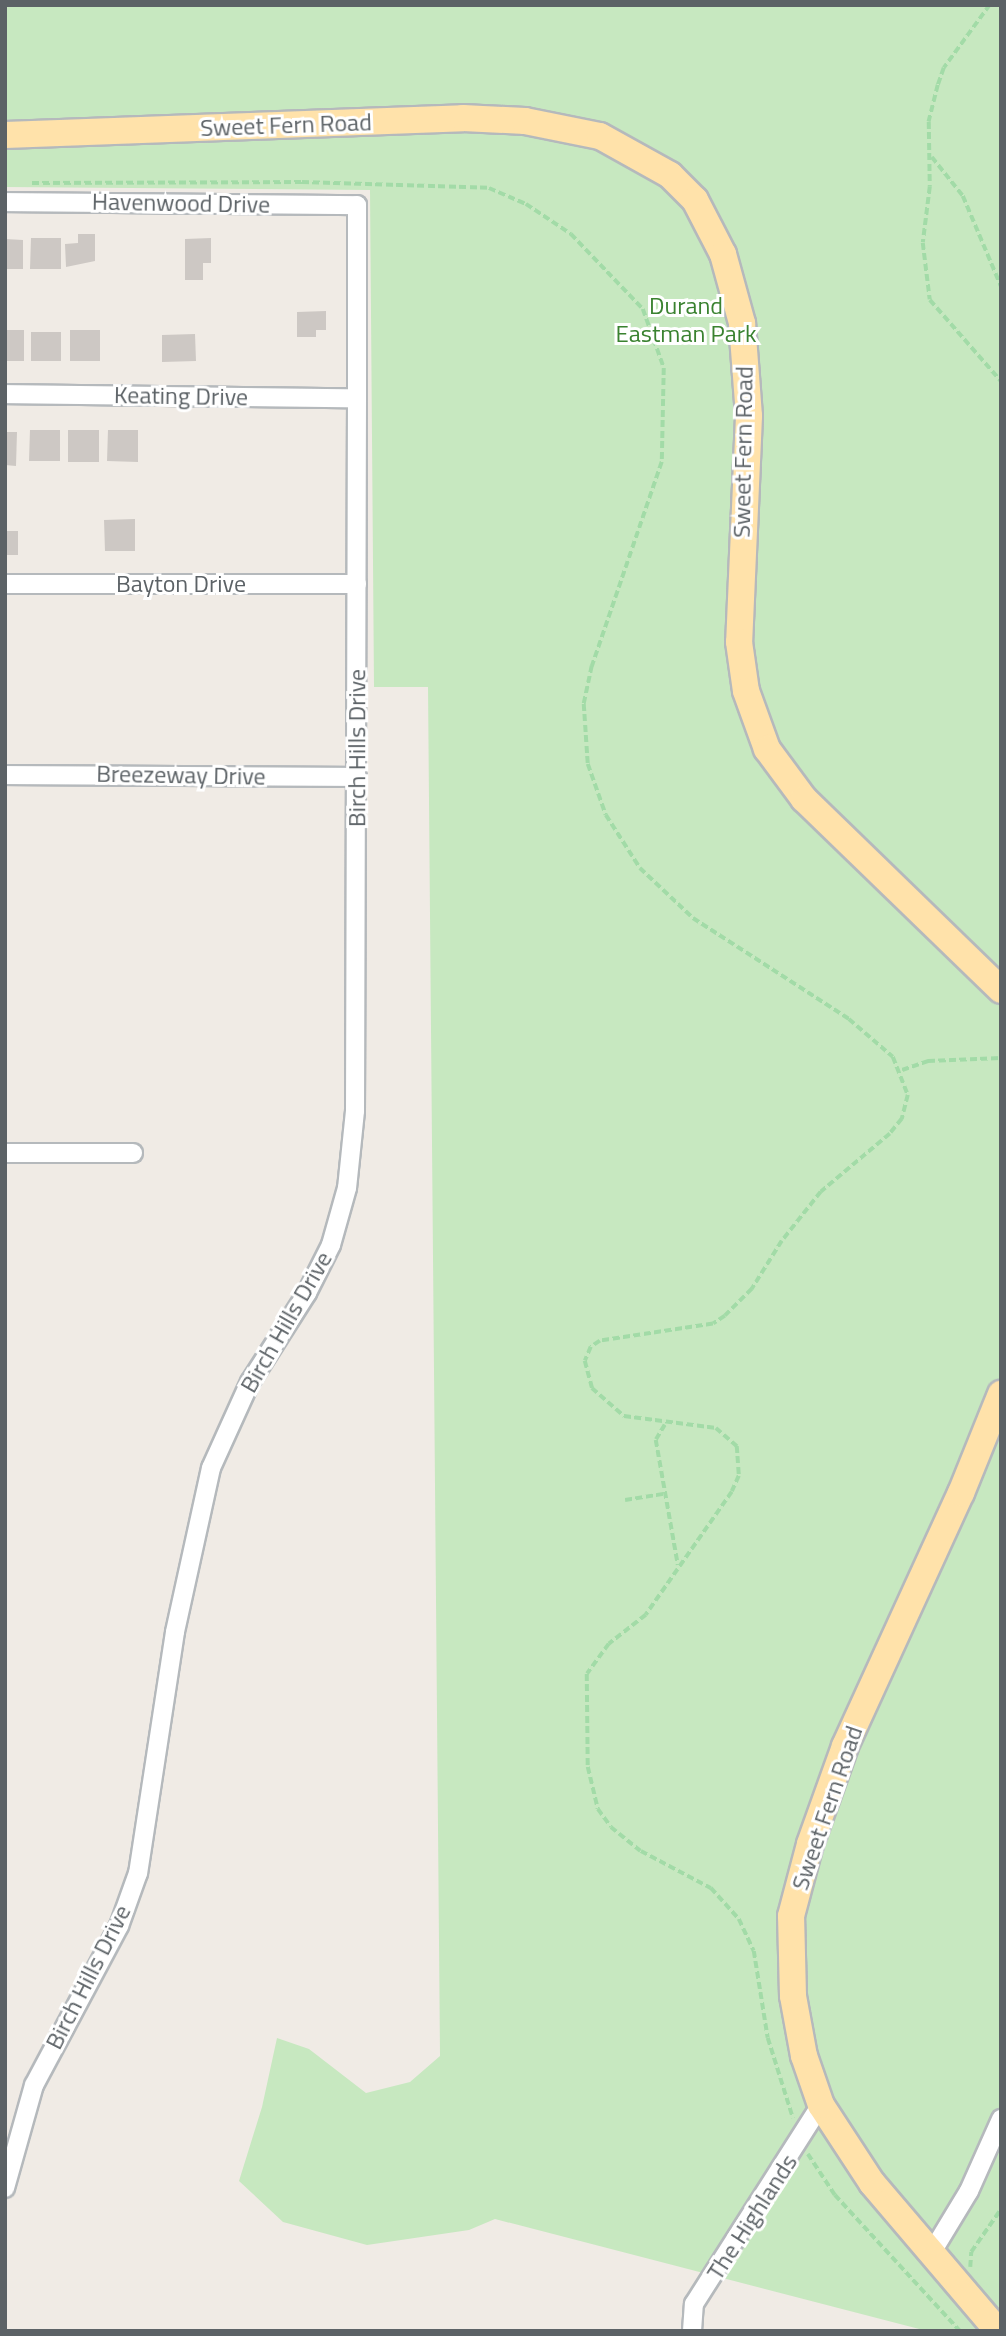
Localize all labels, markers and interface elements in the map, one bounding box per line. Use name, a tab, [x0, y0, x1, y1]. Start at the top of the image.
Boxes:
street label: Sweet Fern Road	[200, 108, 372, 142]
street label: Havenwood Drive	[92, 187, 270, 219]
park label: Durand Eastman Park	[615, 292, 757, 348]
street label: Sweet Fern Road	[727, 366, 759, 538]
street label: Keating Drive	[114, 380, 248, 412]
street label: Bayton Drive	[116, 570, 246, 598]
street label: Birch Hills Drive	[343, 669, 371, 827]
street label: Breezeway Drive	[96, 759, 266, 791]
street label: Birch Hills Drive	[234, 1246, 338, 1398]
street label: Sweet Fern Road	[785, 1722, 869, 1894]
street label: Birch Hills Drive	[39, 1900, 137, 2054]
street label: The Highlands	[701, 2149, 803, 2285]

